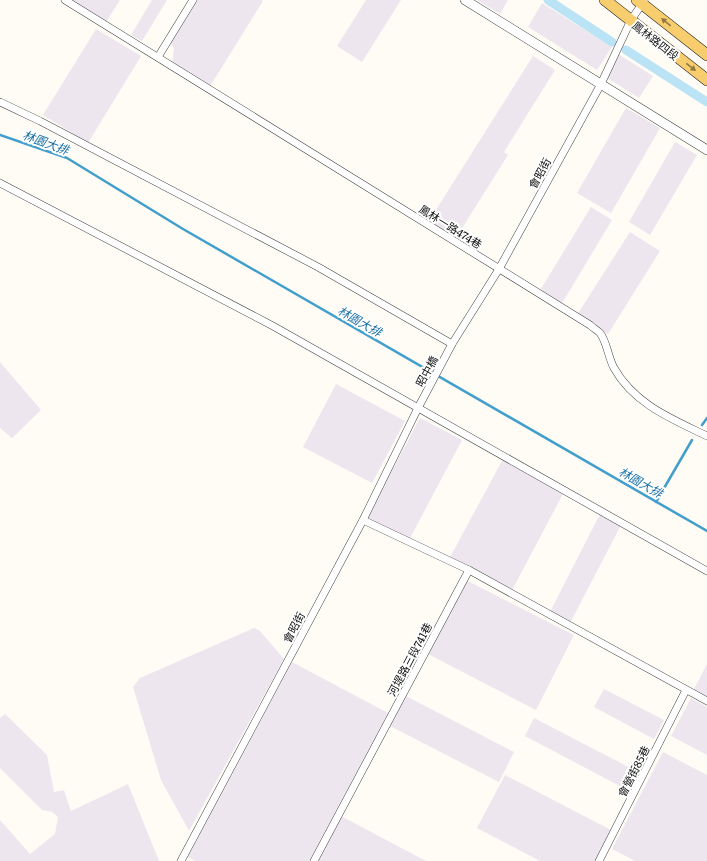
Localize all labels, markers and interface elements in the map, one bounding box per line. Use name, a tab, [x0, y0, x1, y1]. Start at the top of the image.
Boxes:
street label: 鳳林路四段	[629, 17, 683, 63]
one-way arrow	[660, 18, 671, 27]
one-way arrow	[686, 63, 697, 71]
water label: 林園大排	[20, 125, 74, 159]
street label: 會昭街	[524, 155, 554, 191]
street label: 鳳林一路474巷	[416, 200, 486, 252]
water label: 林園大排	[335, 301, 387, 342]
street label: 昭中橋	[411, 353, 441, 389]
water label: 林園大排	[616, 462, 668, 503]
street label: 會昭街	[278, 609, 308, 645]
street label: 河堤路三段741巷	[383, 619, 435, 699]
street label: 會營街85巷	[613, 743, 653, 799]

